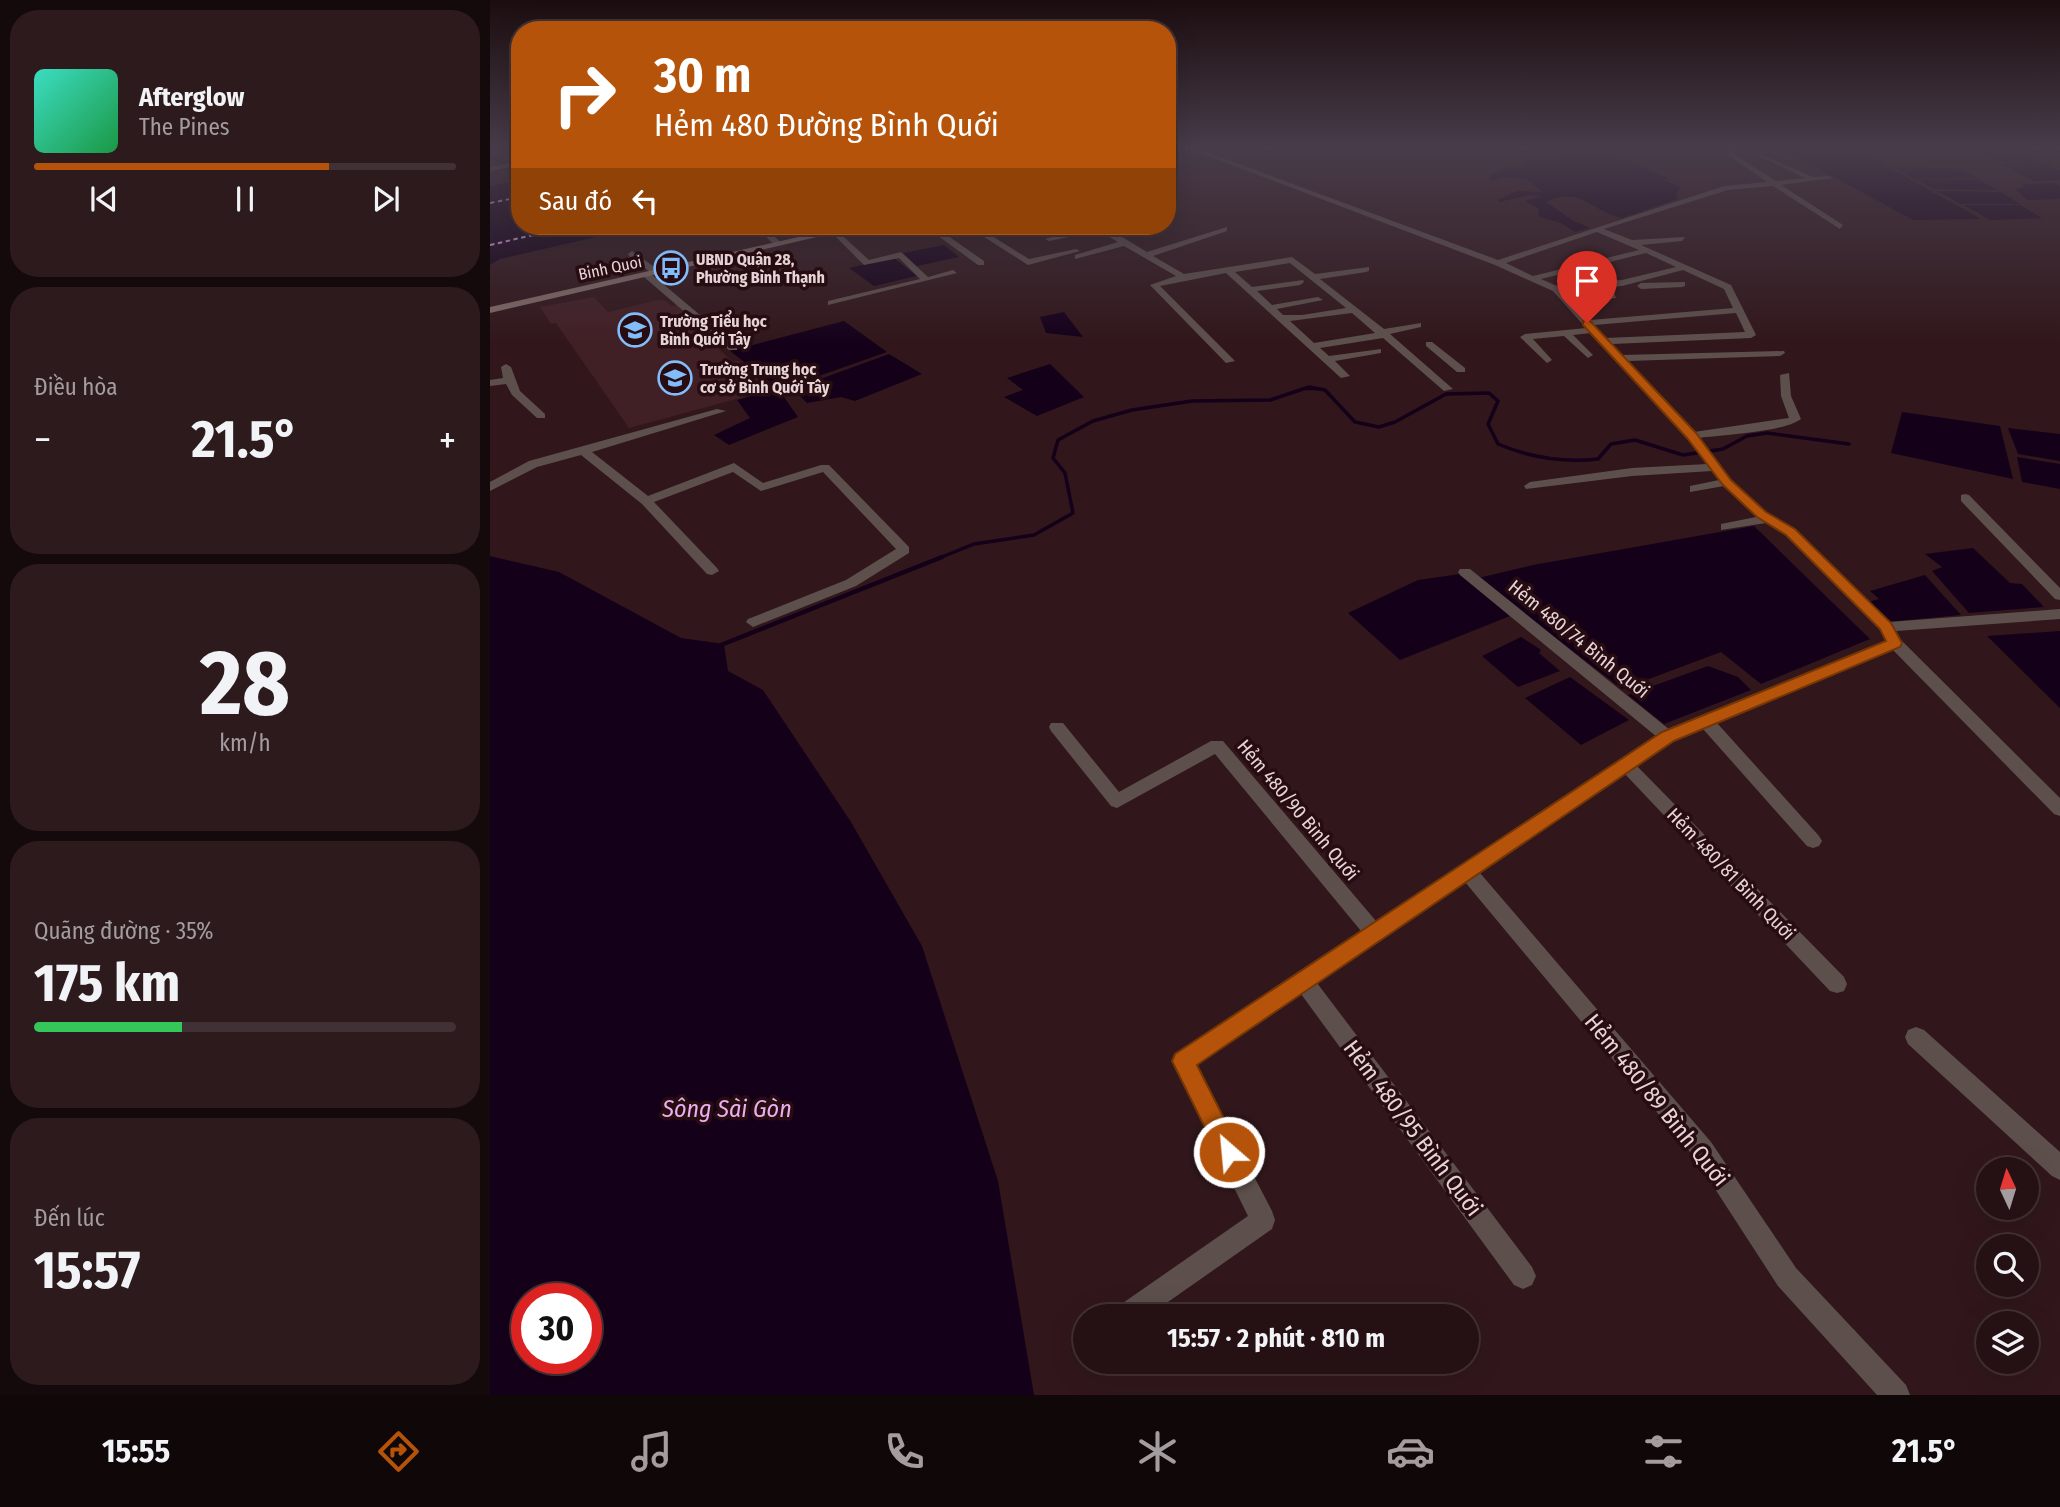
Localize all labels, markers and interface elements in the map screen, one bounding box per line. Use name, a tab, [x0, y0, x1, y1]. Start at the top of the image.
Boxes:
text: 30 m	[654, 46, 752, 105]
icon: right	[539, 49, 630, 140]
text: Afterglow	[139, 82, 244, 113]
text: Hẻm 480 Đường Bình Quới	[654, 106, 999, 144]
text: The Pines	[139, 113, 230, 141]
icon: previous	[85, 180, 123, 218]
icon: pause	[226, 180, 264, 218]
icon: next	[367, 180, 405, 218]
icon: left	[626, 182, 664, 220]
text: Sau đó	[539, 186, 612, 217]
bus stop icon: UBND Quận 28, Phường Bình Thạnh	[652, 249, 690, 287]
place label: UBND Quận 28, Phường Bình Thạnh	[696, 250, 825, 287]
pin	[1557, 251, 1617, 323]
street label: Binh Quoi	[577, 252, 643, 284]
icon: arrive	[1568, 262, 1606, 300]
place label: Trường Tiểu học Bình Quới Tây	[660, 309, 767, 349]
school or university icon: Trường Tiểu học Bình Quới Tây	[616, 311, 654, 349]
school or university icon: Trường Trung học cơ sở Bình Quới Tây	[656, 359, 694, 397]
place label: Trường Trung học cơ sở Bình Quới Tây	[700, 360, 830, 397]
text: Điều hòa	[34, 373, 118, 401]
text: 21.5°	[191, 408, 298, 471]
text: −	[34, 417, 51, 463]
text: +	[439, 417, 456, 463]
street label: Hẻm 480/74 Bình Quới	[1504, 575, 1654, 703]
text: 28	[200, 629, 290, 738]
text: km/h	[219, 729, 271, 757]
street label: Hẻm 480/90 Bình Quới	[1232, 735, 1364, 885]
street label: Hẻm 480/81 Bình Quới	[1662, 803, 1800, 945]
text: Quãng đường · 35%	[34, 917, 214, 945]
text: 175 km	[34, 952, 180, 1015]
street label: Hẻm 480/89 Bình Quới	[1579, 1008, 1735, 1192]
street label: Hẻm 480/95 Bình Quới	[1338, 1035, 1488, 1221]
water label: Sông Sài Gòn	[661, 1095, 792, 1123]
position arrow	[1192, 1115, 1266, 1189]
north arrow	[1976, 1157, 2039, 1220]
map controls	[1976, 1157, 2039, 1374]
text: Đến lúc	[34, 1204, 104, 1232]
button: search	[1976, 1234, 2039, 1297]
text: 15:57	[34, 1239, 140, 1302]
speed limit sign: 30	[511, 1283, 602, 1374]
button: layers	[1976, 1311, 2039, 1374]
text: 15:57 · 2 phút · 810 m	[1167, 1323, 1385, 1354]
icon: directions	[374, 1427, 423, 1476]
icon: music	[627, 1427, 676, 1476]
icon: phone	[880, 1427, 929, 1476]
icon: climate	[1133, 1427, 1182, 1476]
icon: car	[1386, 1427, 1435, 1476]
icon: filters	[1639, 1427, 1688, 1476]
text: 15:55	[102, 1432, 170, 1470]
text: 21.5°	[1892, 1432, 1958, 1470]

